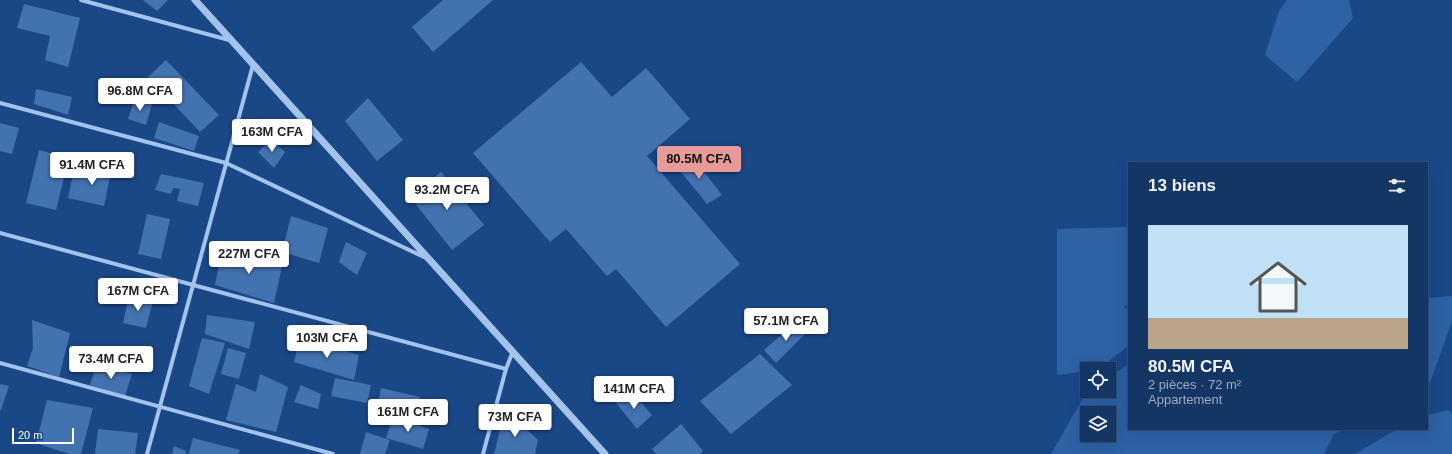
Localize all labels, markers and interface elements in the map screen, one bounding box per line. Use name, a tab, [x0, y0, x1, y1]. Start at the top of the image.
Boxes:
pin: 96.8M CFA	[94, 78, 186, 112]
text: 96.8M CFA	[107, 83, 173, 98]
pin: 163M CFA	[231, 119, 313, 153]
text: 163M CFA	[241, 124, 303, 139]
pin: 80.5M CFA	[653, 146, 745, 180]
text: 80.5M CFA	[666, 151, 732, 166]
pin: 91.4M CFA	[46, 152, 138, 186]
text: 91.4M CFA	[59, 157, 125, 172]
icon: filters	[1386, 175, 1408, 197]
text: 13 biens	[1148, 176, 1216, 195]
pin: 93.2M CFA	[401, 177, 493, 211]
text: 93.2M CFA	[414, 182, 480, 197]
pin: 227M CFA	[208, 241, 290, 275]
text: 227M CFA	[218, 246, 280, 261]
icon: home	[1242, 251, 1314, 323]
pin: 167M CFA	[97, 278, 179, 312]
text: 167M CFA	[107, 283, 169, 298]
pin: 57.1M CFA	[740, 308, 832, 342]
text: 57.1M CFA	[753, 313, 819, 328]
pin: 103M CFA	[286, 325, 368, 359]
text: 103M CFA	[296, 330, 358, 345]
pin: 73.4M CFA	[65, 346, 157, 380]
text: 73.4M CFA	[78, 351, 144, 366]
text: 80.5M CFA	[1148, 357, 1234, 376]
map controls	[1080, 362, 1116, 442]
button: locate	[1080, 362, 1116, 398]
pin: 141M CFA	[593, 376, 675, 410]
text: 2 pièces · 72 m²	[1148, 377, 1241, 392]
text: 141M CFA	[603, 381, 665, 396]
text: Appartement	[1148, 392, 1222, 407]
pin: 161M CFA	[367, 399, 449, 433]
text: 161M CFA	[377, 404, 439, 419]
pin: 73M CFA	[478, 404, 552, 438]
button: layers	[1080, 406, 1116, 442]
text: 73M CFA	[488, 409, 542, 424]
scale bar	[12, 426, 74, 445]
text: 20 m	[18, 429, 42, 441]

